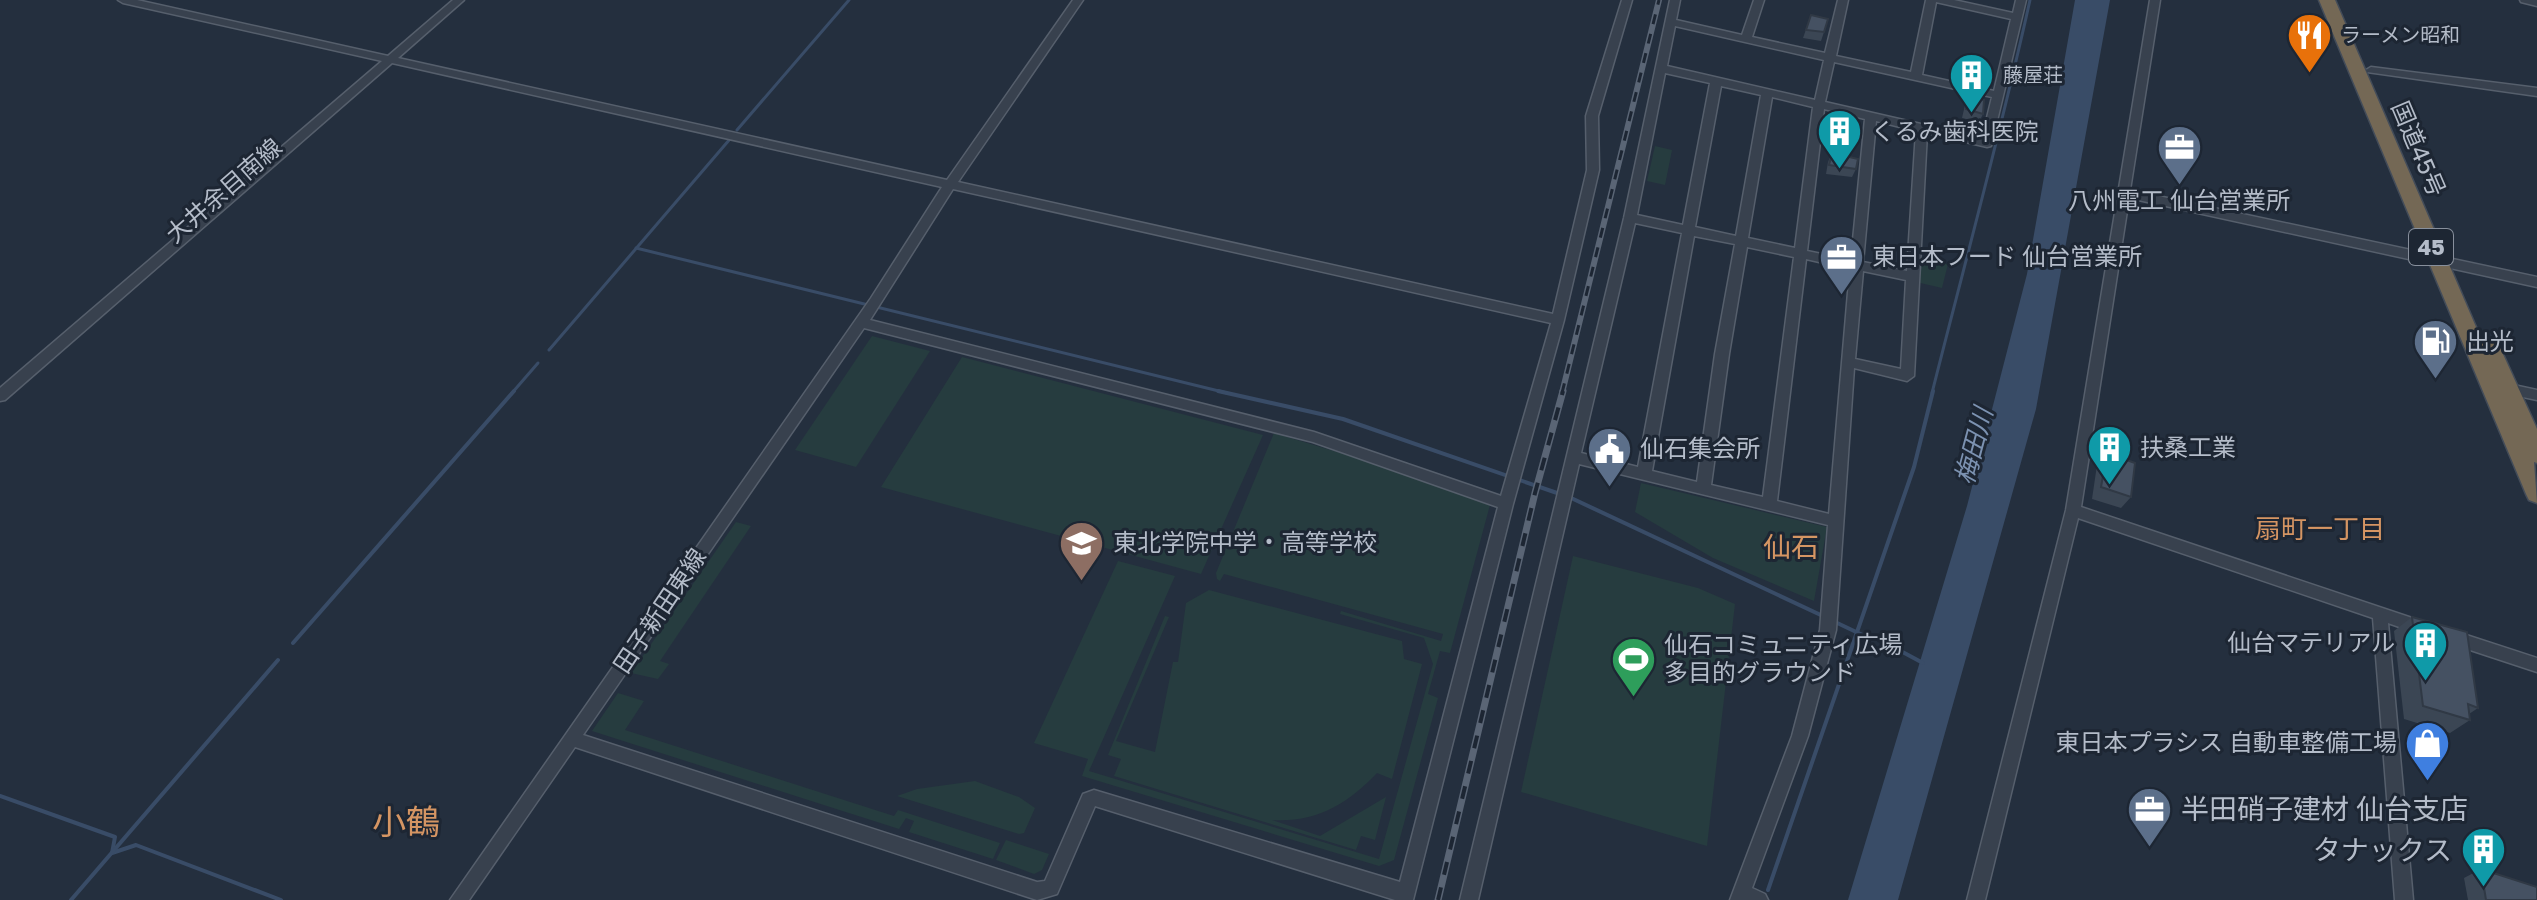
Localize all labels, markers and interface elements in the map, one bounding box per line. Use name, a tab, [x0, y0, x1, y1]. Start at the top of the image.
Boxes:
restaurant icon: ラーメン昭和	[2286, 11, 2334, 74]
place label: ラーメン昭和	[2341, 22, 2460, 46]
building icon: 藤屋荘	[1948, 51, 1996, 114]
place label: 藤屋荘	[2003, 62, 2063, 86]
street label: 国道45号	[2386, 96, 2452, 200]
building icon: くるみ歯科医院	[1816, 108, 1864, 171]
place label: くるみ歯科医院	[1871, 116, 2039, 145]
office icon: 八州電工 仙台営業所	[2155, 123, 2203, 186]
street label: 大井余目南線	[159, 132, 287, 248]
place label: 八州電工 仙台営業所	[2068, 185, 2290, 214]
road number: 45	[2409, 229, 2453, 265]
office icon: 東日本フード 仙台営業所	[1817, 233, 1865, 296]
place label: 東日本フード 仙台営業所	[1872, 241, 2142, 270]
fuel station icon: 出光	[2411, 318, 2459, 381]
place label: 出光	[2466, 326, 2514, 355]
water label: 梅田川	[1948, 401, 1999, 488]
building icon: 扶桑工業	[2085, 424, 2133, 487]
public building icon: 仙石集会所	[1585, 425, 1633, 488]
place label: 扶桑工業	[2140, 432, 2236, 461]
place label: 仙石集会所	[1640, 433, 1760, 462]
district label: 扇町一丁目	[2255, 513, 2385, 544]
school or university icon: 東北学院中学・高等学校	[1058, 519, 1106, 582]
place label: 東北学院中学・高等学校	[1113, 527, 1377, 556]
district label: 仙石	[1763, 530, 1819, 563]
street label: 田子新田東線	[606, 542, 711, 678]
building icon: 仙台マテリアル	[2402, 619, 2450, 682]
place label: 仙台マテリアル	[2227, 627, 2395, 656]
place label: 仙石コミュニティ広場 多目的グラウンド	[1664, 629, 1903, 686]
sports icon: 仙石コミュニティ広場 多目的グラウンド	[1609, 635, 1657, 698]
shop icon: 東日本プラシス 自動車整備工場	[2404, 719, 2452, 782]
place label: 東日本プラシス 自動車整備工場	[2055, 727, 2397, 756]
office icon: 半田硝子建材 仙台支店	[2126, 785, 2174, 848]
place label: 半田硝子建材 仙台支店	[2181, 792, 2468, 825]
district label: 小鶴	[372, 801, 440, 841]
building icon: タナックス	[2459, 826, 2507, 889]
place label: タナックス	[2313, 833, 2452, 866]

